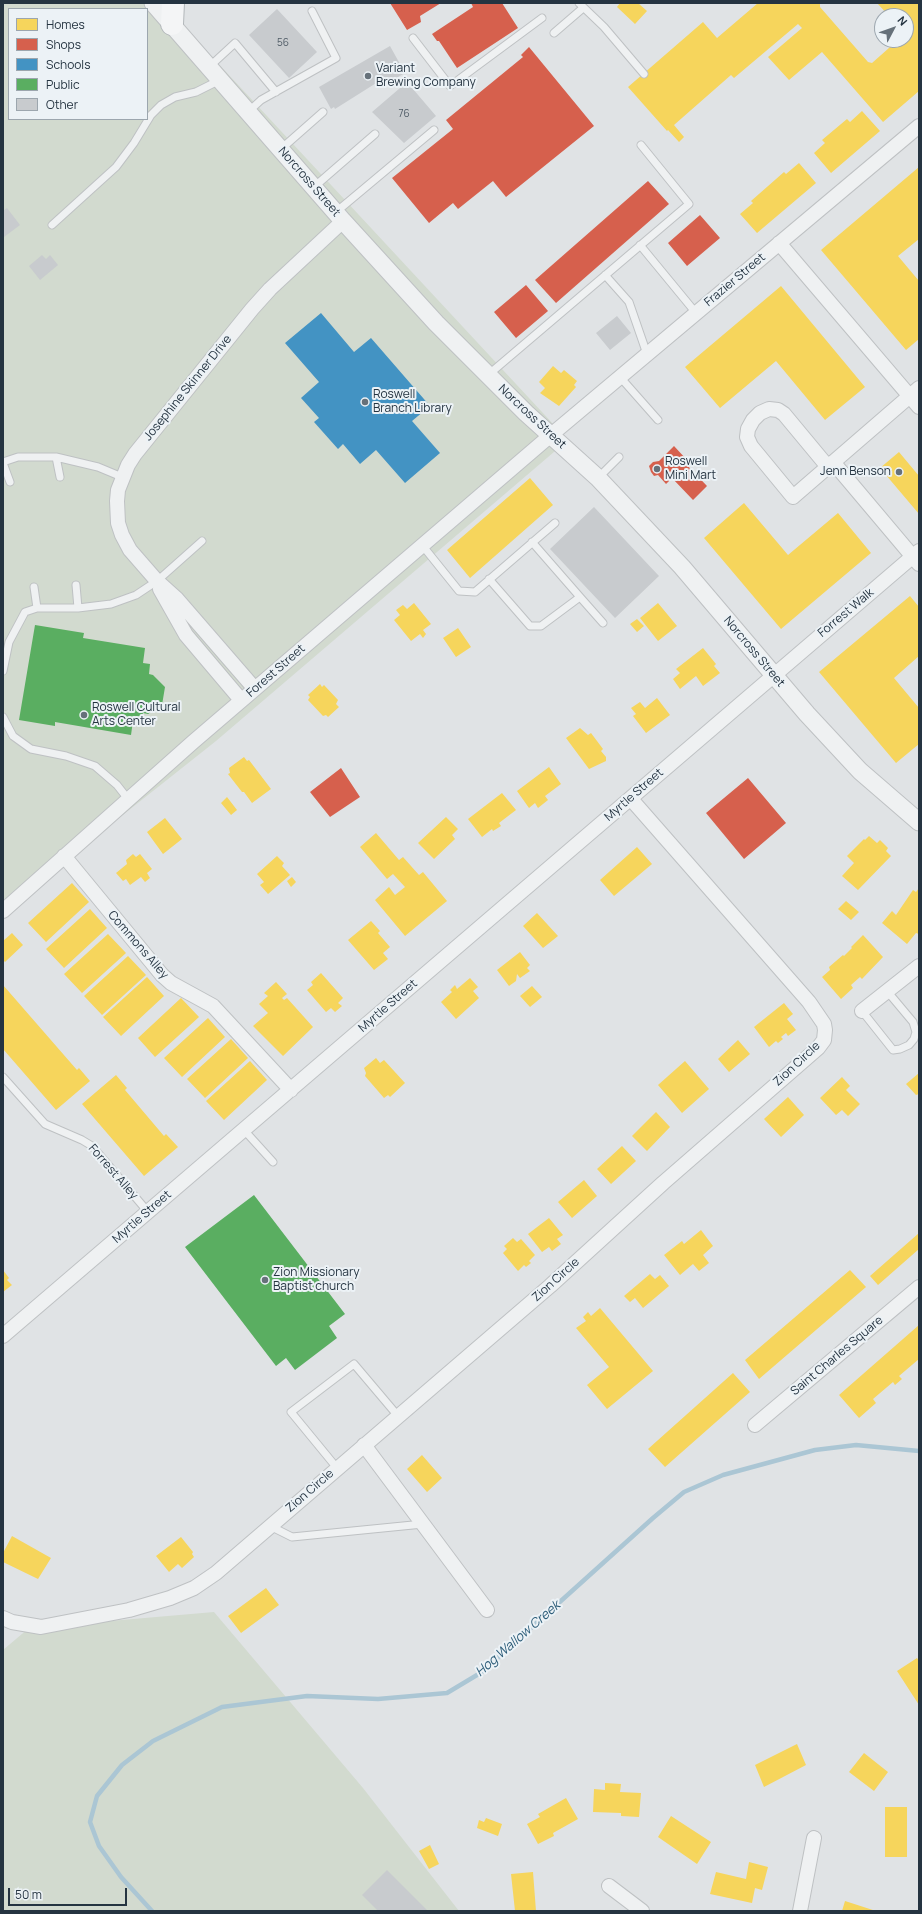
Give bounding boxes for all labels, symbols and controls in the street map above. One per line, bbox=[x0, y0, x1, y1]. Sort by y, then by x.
legend bbox=[8, 8, 148, 120]
north arrow bbox=[874, 8, 914, 48]
text: N bbox=[894, 13, 911, 28]
text: Homes bbox=[46, 16, 85, 33]
text: Shops bbox=[46, 36, 81, 53]
house number: 56 bbox=[277, 37, 289, 49]
text: Schools bbox=[46, 56, 90, 73]
place label: Variant Brewing Company bbox=[376, 62, 476, 90]
marker: Variant Brewing Company bbox=[363, 71, 373, 81]
text: Public bbox=[46, 76, 80, 93]
text: Other bbox=[46, 96, 78, 113]
house number: 76 bbox=[398, 108, 410, 120]
street label: Norcross Street bbox=[275, 144, 343, 220]
street label: Frazier Street bbox=[702, 250, 768, 310]
street label: Josephine Skinner Drive bbox=[141, 332, 235, 444]
street label: Norcross Street bbox=[495, 382, 569, 452]
place label: Roswell Branch Library bbox=[373, 388, 452, 416]
marker: Roswell Branch Library bbox=[360, 397, 370, 407]
place label: Roswell Mini Mart bbox=[665, 455, 716, 483]
marker: Roswell Mini Mart bbox=[652, 464, 662, 474]
place label: Jenn Benson bbox=[820, 465, 891, 479]
marker: Jenn Benson bbox=[894, 467, 904, 477]
street label: Forrest Walk bbox=[815, 586, 877, 640]
street label: Norcross Street bbox=[720, 614, 788, 690]
street label: Forest Street bbox=[244, 642, 308, 700]
place label: Roswell Cultural Arts Center bbox=[92, 701, 181, 729]
marker: Roswell Cultural Arts Center bbox=[79, 710, 89, 720]
street label: Myrtle Street bbox=[602, 766, 666, 824]
street label: Commons Alley bbox=[105, 908, 171, 982]
street label: Myrtle Street bbox=[356, 977, 420, 1035]
street label: Zion Circle bbox=[771, 1039, 823, 1089]
street label: Forrest Alley bbox=[85, 1141, 141, 1203]
street label: Myrtle Street bbox=[110, 1188, 174, 1246]
street label: Zion Circle bbox=[529, 1255, 583, 1305]
place label: Zion Missionary Baptist church bbox=[273, 1266, 360, 1294]
marker: Zion Missionary Baptist church bbox=[260, 1275, 270, 1285]
street label: Saint Charles Square bbox=[788, 1313, 886, 1399]
street label: Zion Circle bbox=[283, 1466, 337, 1516]
water label: Hog Wallow Creek bbox=[472, 1598, 564, 1680]
scale bar bbox=[10, 1880, 129, 1906]
text: 50 m bbox=[15, 1886, 42, 1903]

